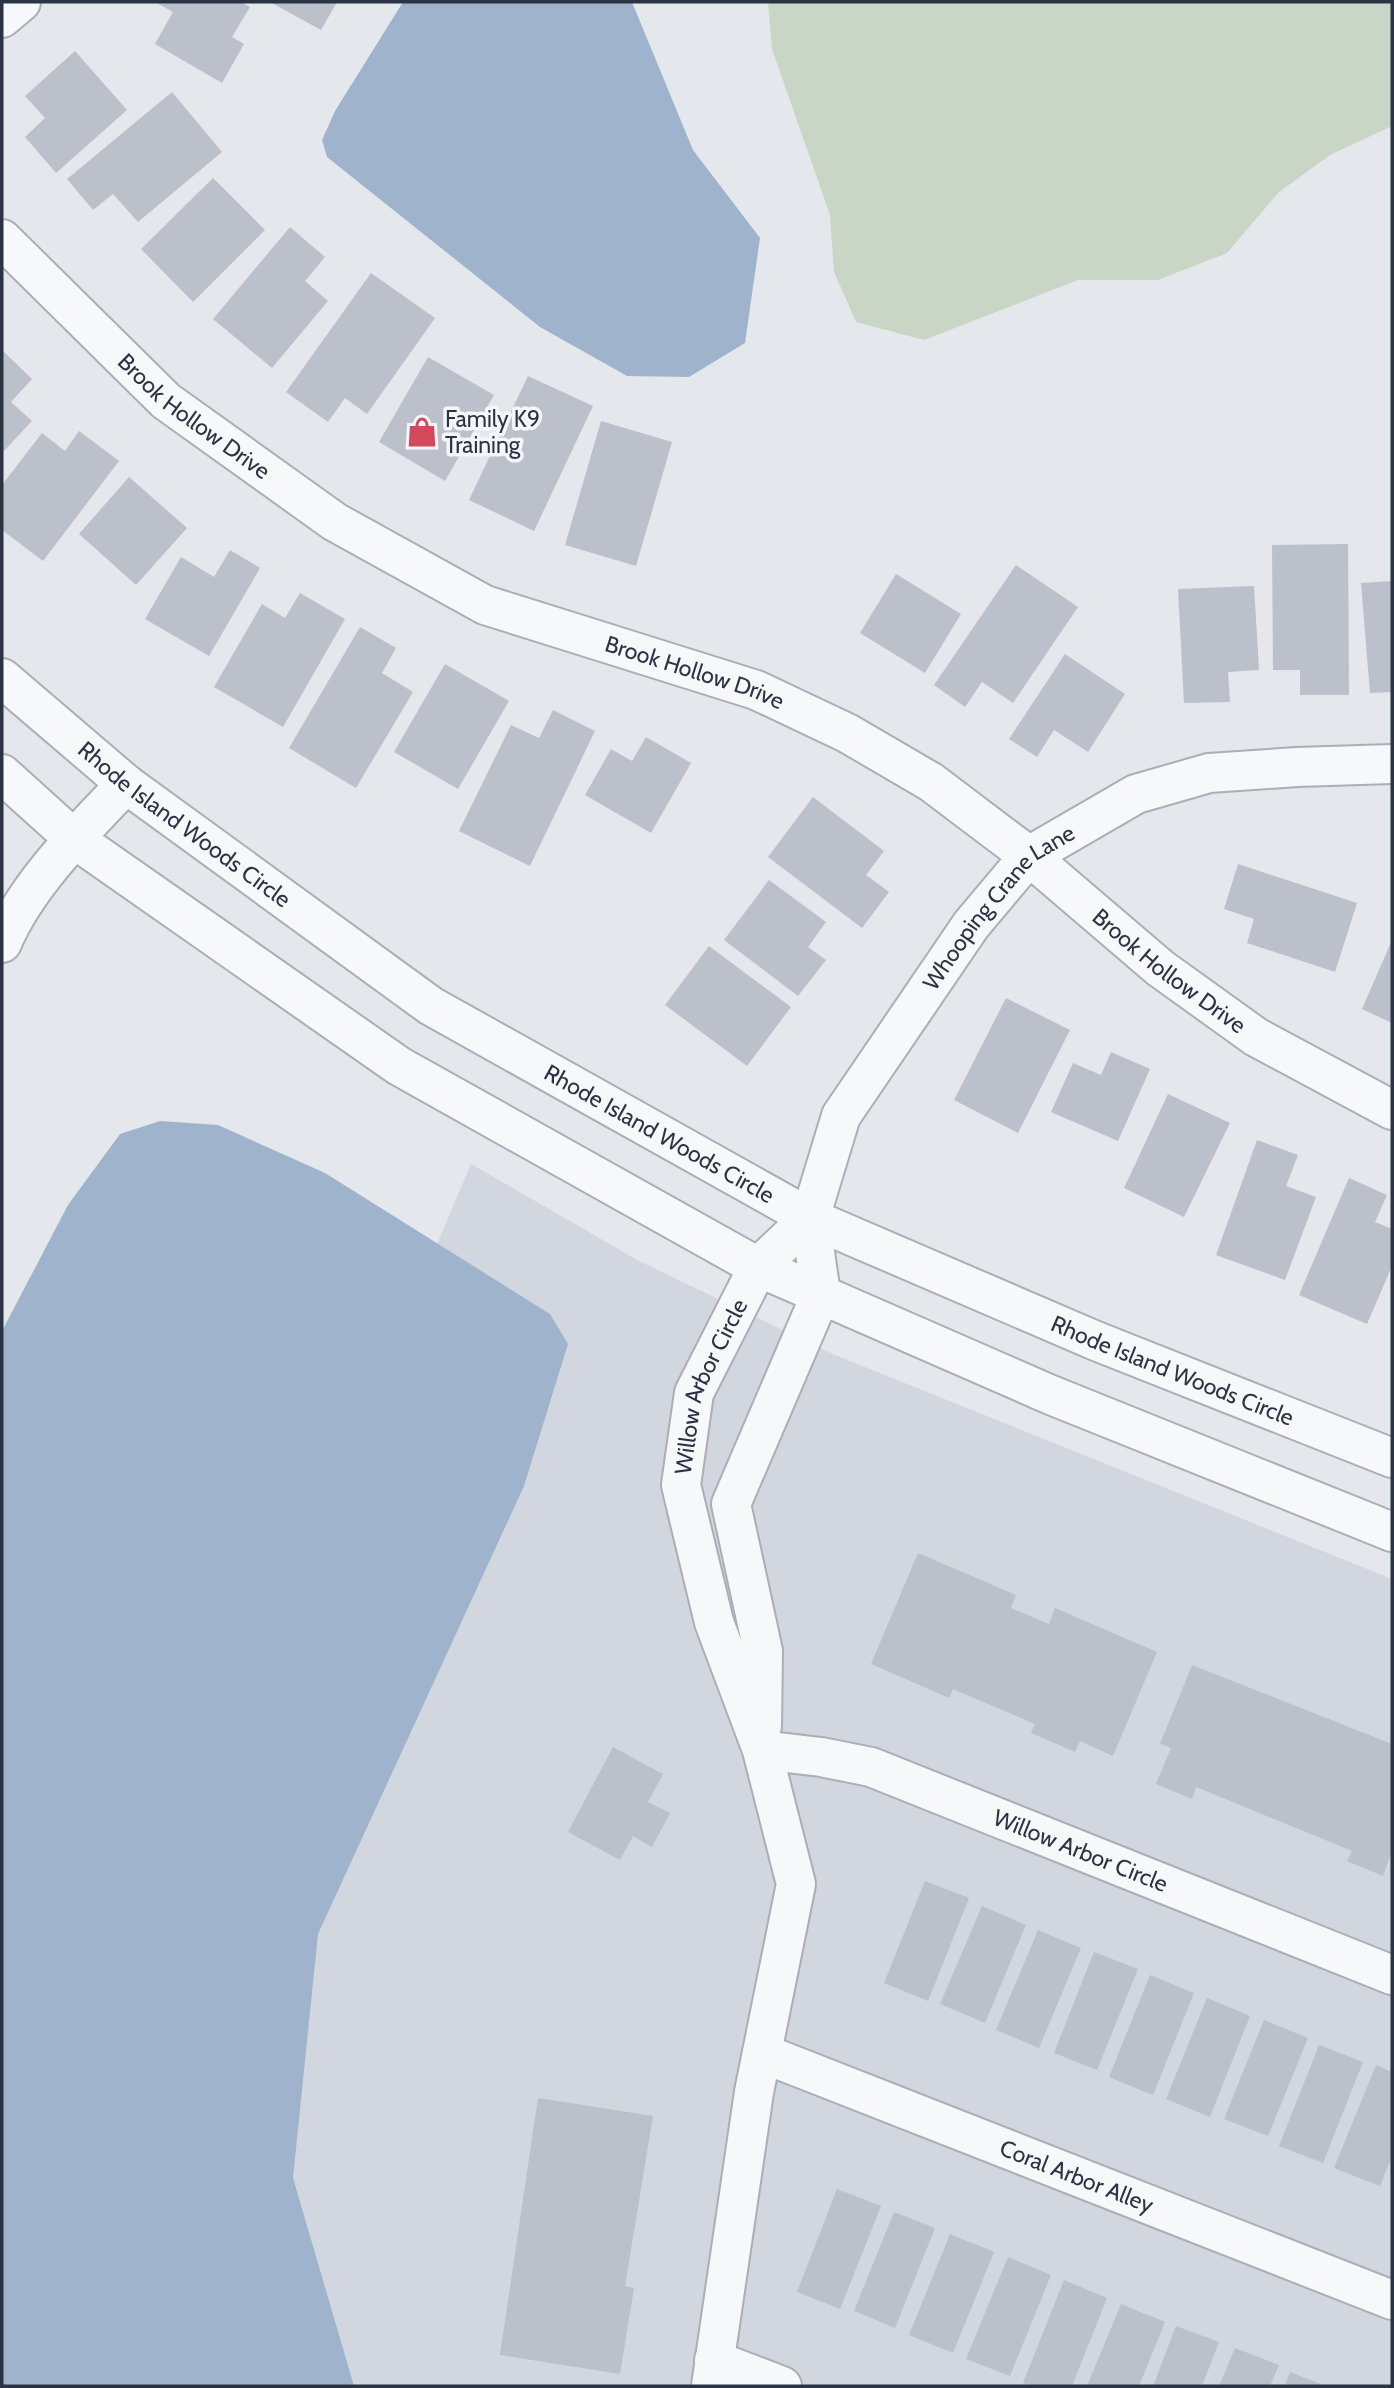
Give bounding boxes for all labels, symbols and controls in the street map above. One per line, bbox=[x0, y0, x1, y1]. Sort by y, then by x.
street label: Brook Hollow Drive bbox=[112, 348, 276, 485]
place label: Family K9 Training bbox=[445, 405, 540, 459]
shop icon: Family K9 Training bbox=[405, 415, 439, 449]
street label: Brook Hollow Drive bbox=[602, 630, 789, 715]
street label: Rhode Island Woods Circle bbox=[72, 735, 296, 913]
street label: Whooping Crane Lane bbox=[917, 819, 1080, 995]
street label: Brook Hollow Drive bbox=[1087, 903, 1252, 1039]
street label: Rhode Island Woods Circle bbox=[539, 1058, 779, 1209]
street label: Willow Arbor Circle bbox=[669, 1294, 753, 1476]
street label: Rhode Island Woods Circle bbox=[1047, 1309, 1298, 1432]
street label: Willow Arbor Circle bbox=[989, 1803, 1172, 1898]
street label: Coral Arbor Alley bbox=[996, 2134, 1158, 2219]

